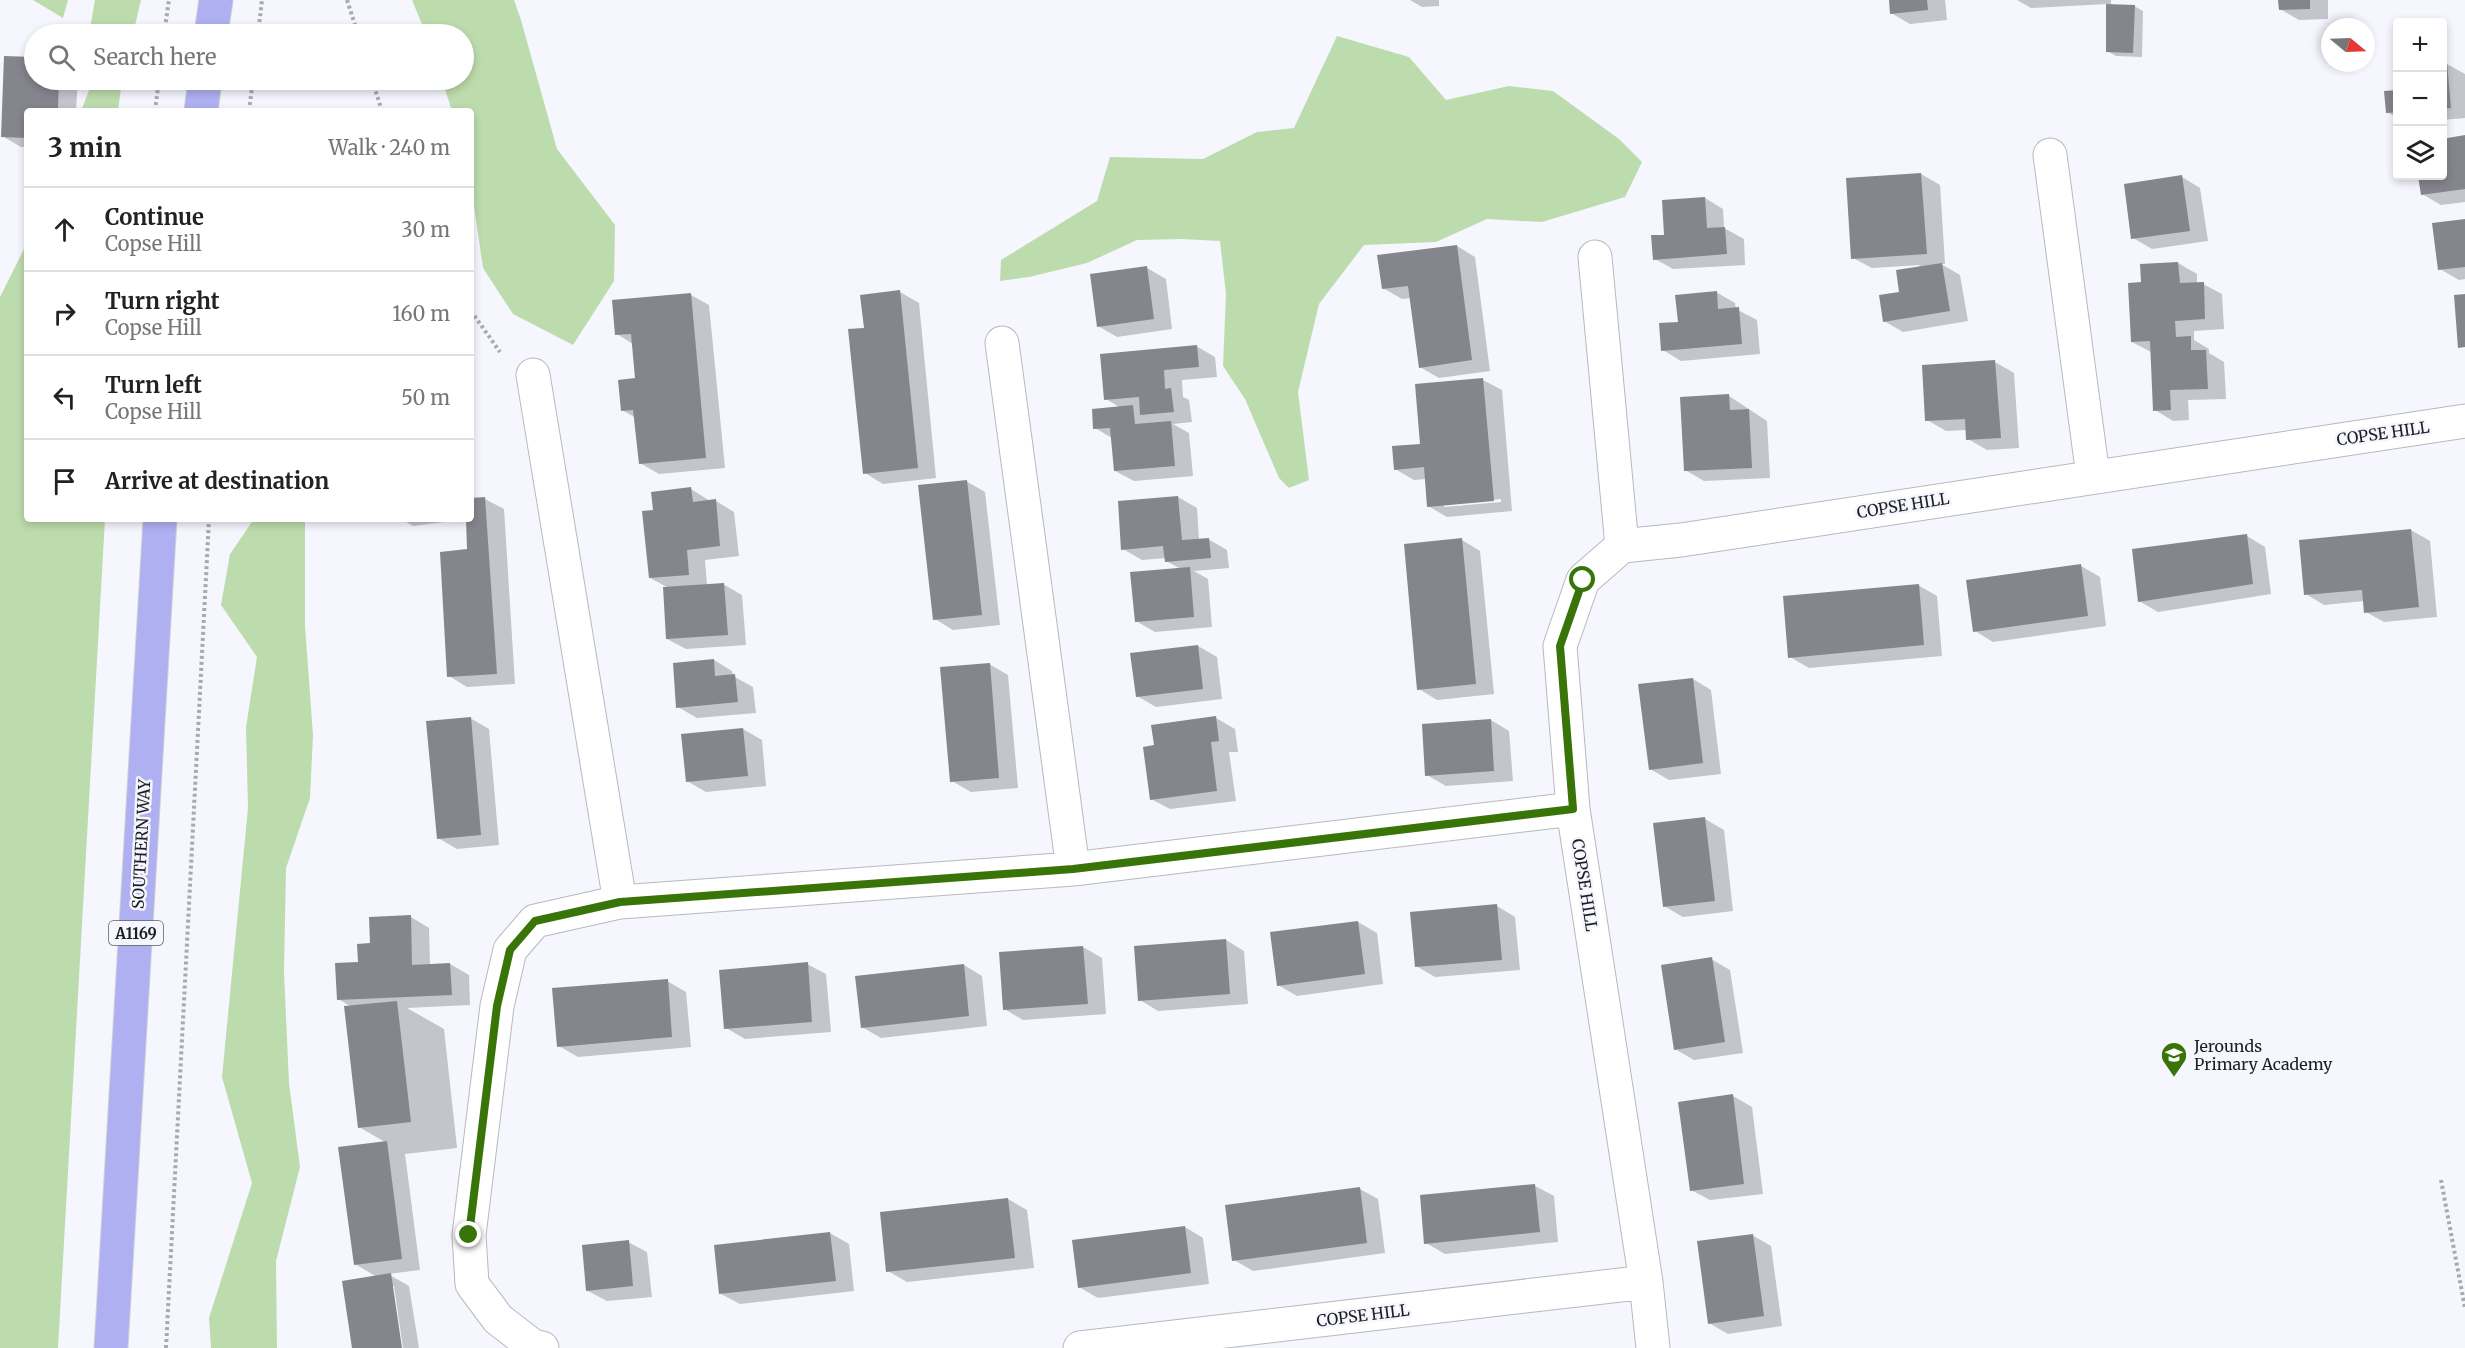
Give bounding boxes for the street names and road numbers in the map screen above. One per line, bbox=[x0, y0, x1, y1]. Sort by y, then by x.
street label: COPSE HILL bbox=[2335, 417, 2431, 449]
street label: COPSE HILL bbox=[1855, 488, 1951, 522]
street label: SOUTHERN WAY bbox=[128, 778, 154, 909]
street label: COPSE HILL bbox=[1568, 837, 1602, 933]
road number: A1169 bbox=[109, 921, 163, 945]
street label: COPSE HILL bbox=[1315, 1299, 1411, 1331]

